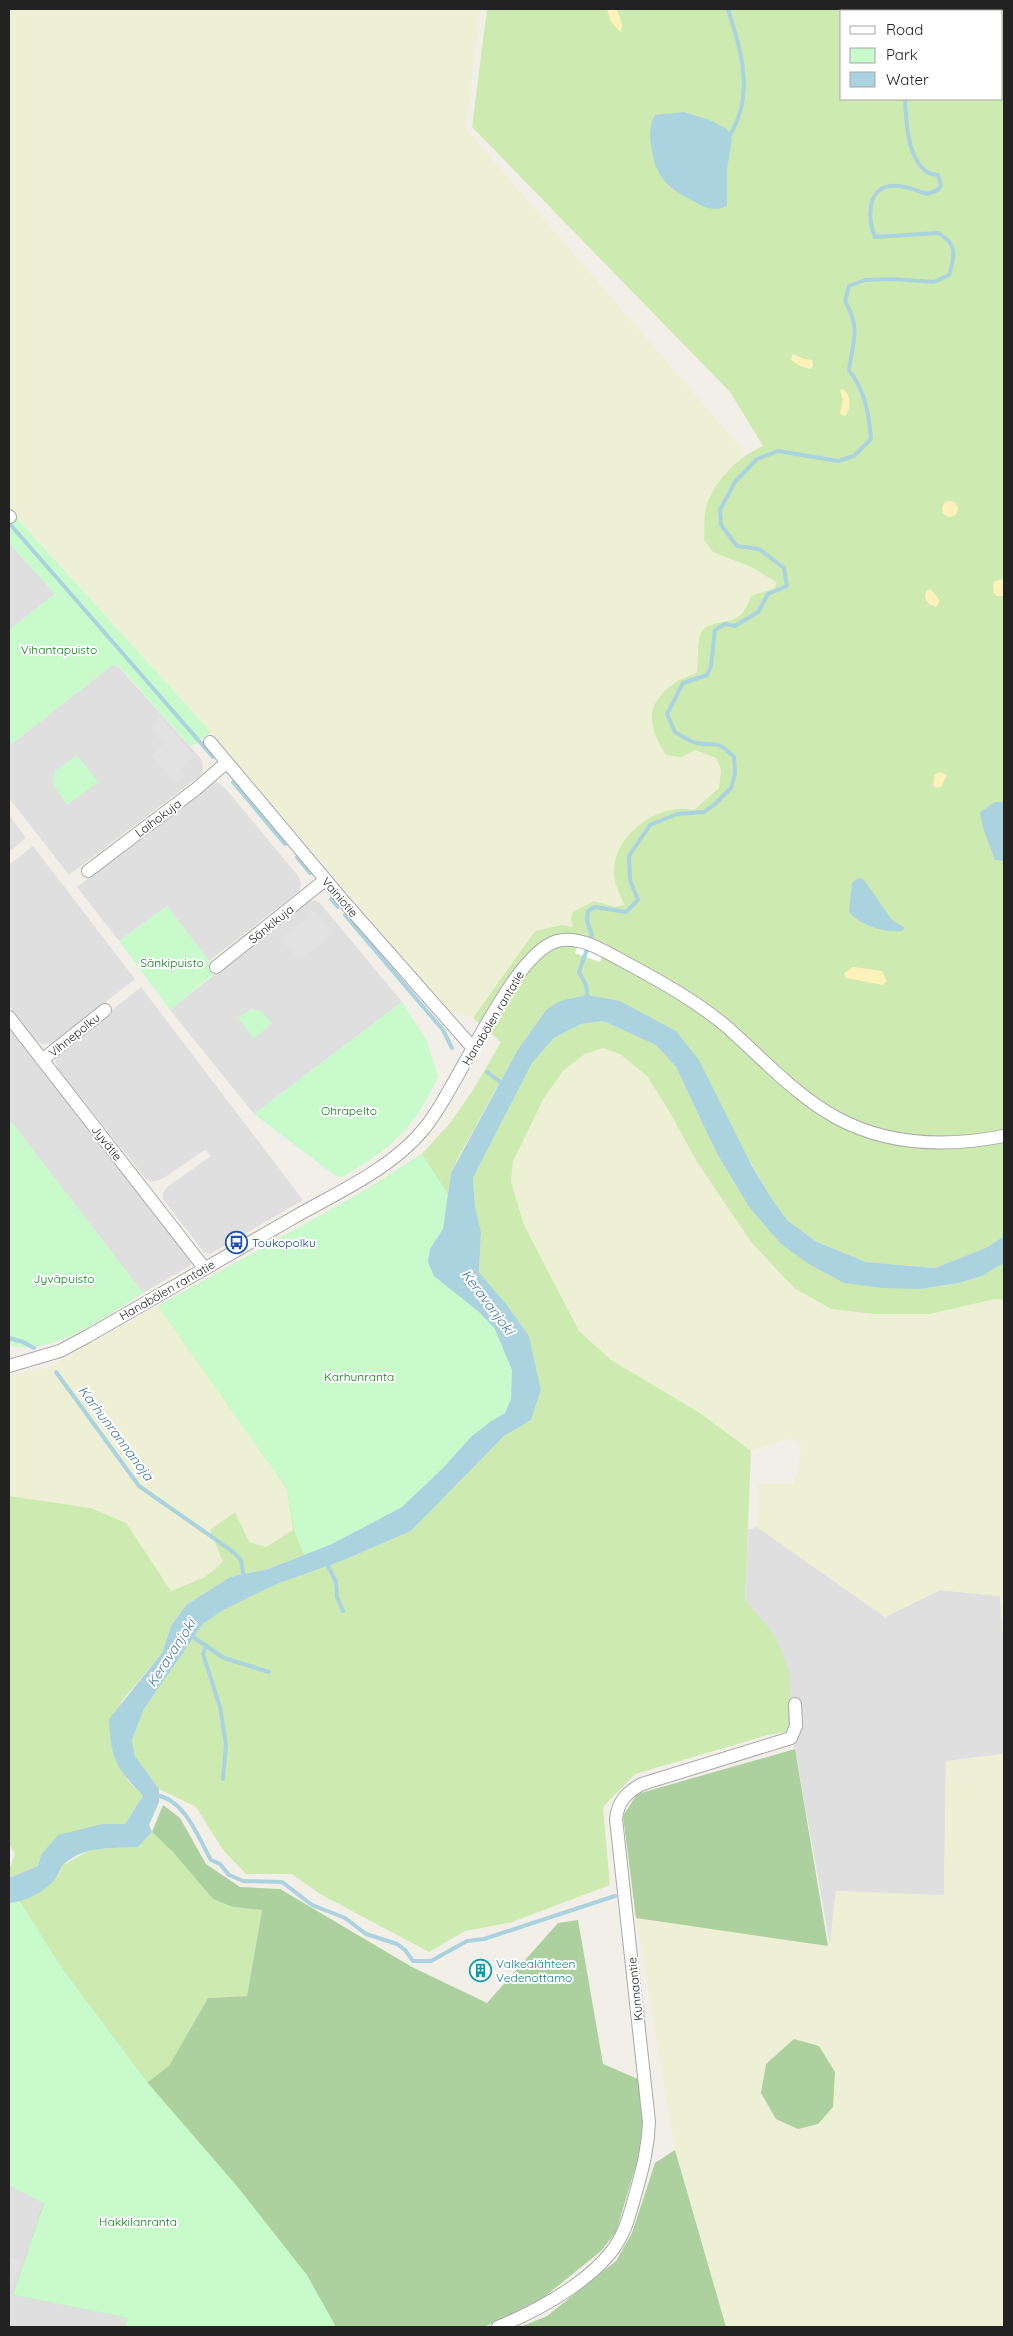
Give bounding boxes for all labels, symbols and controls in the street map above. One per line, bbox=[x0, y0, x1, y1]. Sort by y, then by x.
legend bbox=[840, 10, 1003, 100]
text: Road bbox=[886, 20, 923, 39]
text: Park bbox=[886, 45, 918, 64]
text: Water bbox=[886, 70, 929, 89]
park label: Vihantapuisto bbox=[21, 642, 97, 657]
street label: Laihokuja bbox=[132, 796, 184, 840]
street label: Vainiotie bbox=[319, 874, 361, 920]
street label: Sänkikuja bbox=[245, 901, 297, 947]
park label: Sänkipuisto bbox=[140, 955, 204, 970]
street label: Hanabölen rantatie bbox=[459, 968, 527, 1068]
street label: Vihnepolku bbox=[45, 1010, 103, 1060]
park label: Ohrapelto bbox=[321, 1103, 377, 1118]
street label: Jyvätie bbox=[89, 1122, 126, 1164]
bus stop icon: Toukopolku bbox=[224, 1230, 248, 1254]
place label: Toukopolku bbox=[252, 1235, 316, 1250]
street label: Hanabölen rantatie bbox=[117, 1256, 218, 1323]
water label: Keravanjoki bbox=[458, 1266, 520, 1340]
park label: Jyväpuisto bbox=[34, 1271, 94, 1286]
park label: Karhunranta bbox=[324, 1369, 394, 1384]
water label: Karhunrannanoja bbox=[74, 1382, 159, 1485]
water label: Keravanjoki bbox=[142, 1614, 201, 1690]
place label: Valkealähteen Vedenottamo bbox=[496, 1956, 575, 1985]
street label: Kunnaantie bbox=[624, 1956, 646, 2021]
building icon: Valkealähteen Vedenottamo bbox=[468, 1958, 492, 1982]
park label: Hakkilanranta bbox=[99, 2214, 177, 2229]

